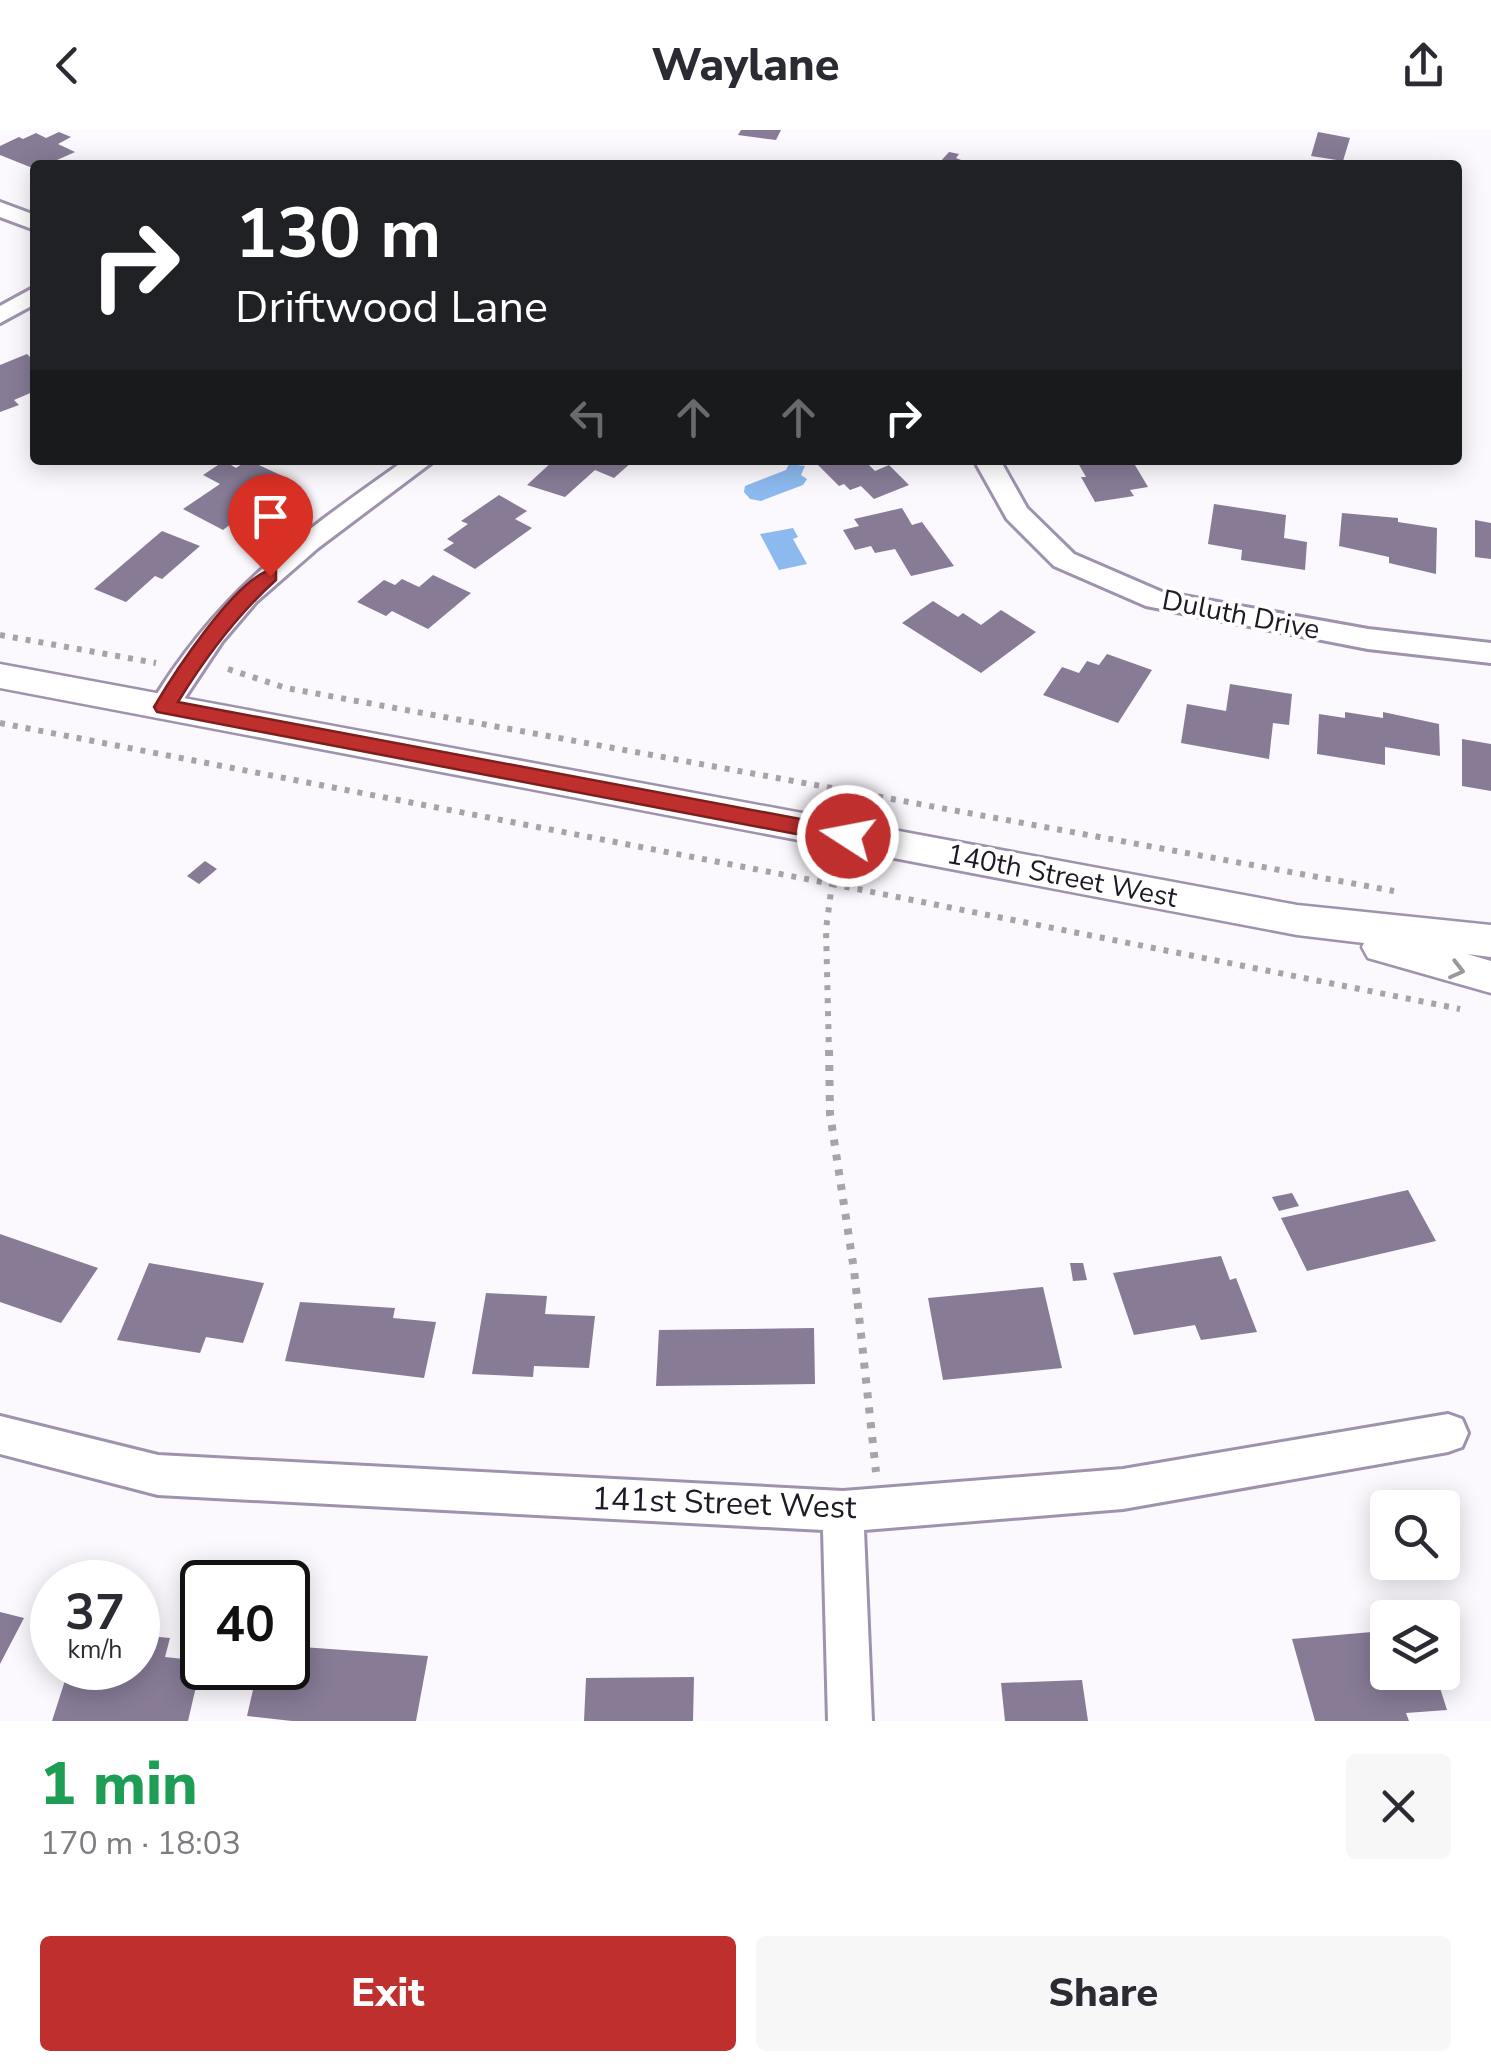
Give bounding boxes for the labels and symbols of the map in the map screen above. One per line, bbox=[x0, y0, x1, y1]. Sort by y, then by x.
pin bbox=[228, 474, 313, 577]
street label: Duluth Drive bbox=[1159, 581, 1323, 649]
position arrow bbox=[796, 784, 900, 888]
street label: 140th Street West bbox=[943, 835, 1181, 917]
one-way arrow bbox=[1448, 958, 1465, 979]
street label: 141st Street West bbox=[591, 1477, 858, 1529]
speed limit sign: 40 bbox=[180, 1560, 310, 1690]

